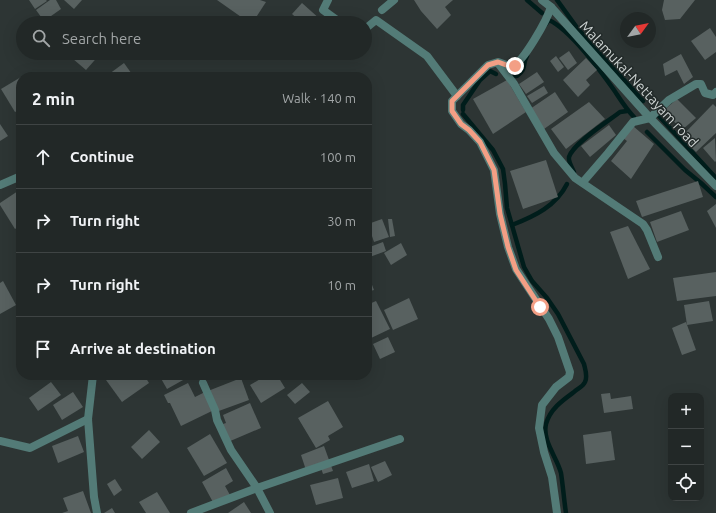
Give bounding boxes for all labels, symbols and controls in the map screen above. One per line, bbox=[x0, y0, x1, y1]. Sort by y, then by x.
north arrow bbox=[620, 12, 656, 48]
search box bbox=[16, 16, 372, 60]
street label: Malamukal-Nettayam road bbox=[576, 18, 702, 150]
icon: search bbox=[30, 27, 52, 49]
text: Search here bbox=[62, 30, 141, 47]
route end bbox=[506, 57, 524, 75]
text: 2 min bbox=[32, 89, 75, 108]
text: Walk · 140 m bbox=[282, 91, 356, 105]
icon: ahead bbox=[32, 146, 54, 168]
text: Continue bbox=[70, 148, 134, 165]
text: 100 m bbox=[320, 150, 356, 164]
icon: right bbox=[32, 210, 54, 232]
text: Turn right bbox=[70, 212, 140, 229]
text: 30 m bbox=[327, 214, 356, 228]
icon: right bbox=[32, 274, 54, 296]
text: Turn right bbox=[70, 276, 140, 293]
text: 10 m bbox=[327, 278, 356, 292]
route start bbox=[531, 298, 549, 316]
icon: arrive bbox=[32, 338, 54, 360]
text: Arrive at destination bbox=[70, 340, 216, 357]
map controls bbox=[668, 393, 704, 501]
button: + bbox=[668, 393, 704, 429]
button: − bbox=[668, 429, 704, 465]
button: locate bbox=[668, 465, 704, 501]

